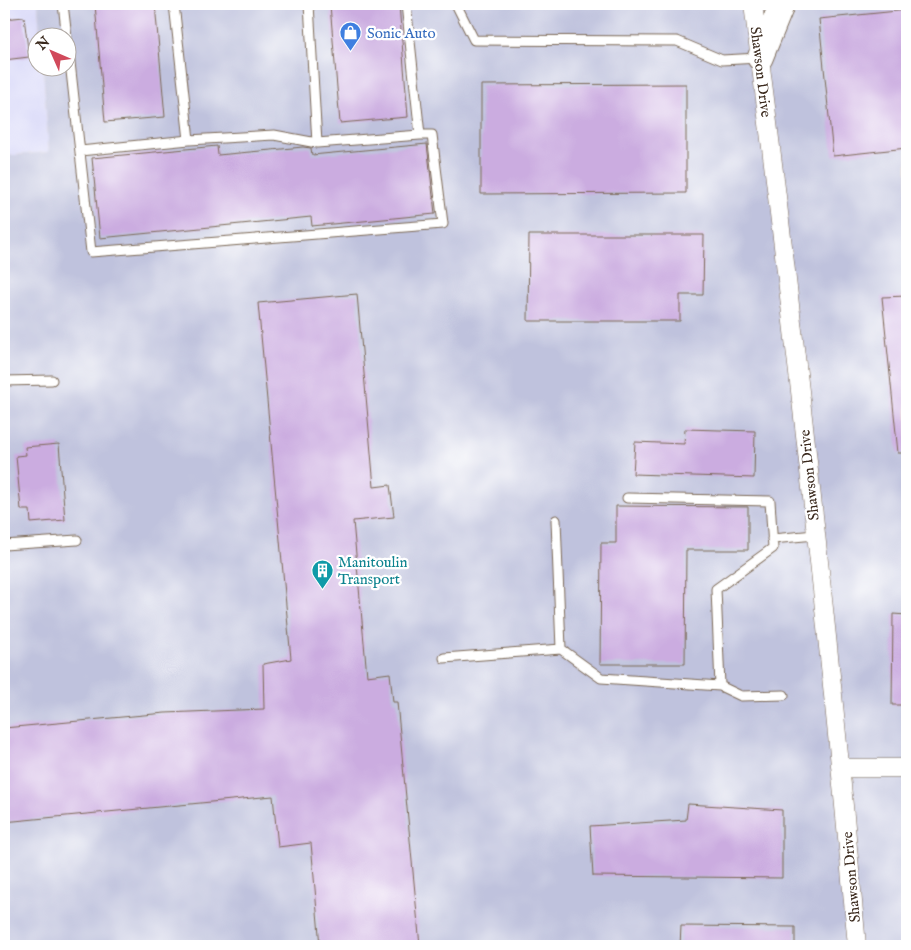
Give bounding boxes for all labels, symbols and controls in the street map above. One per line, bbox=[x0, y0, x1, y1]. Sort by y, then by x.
shop icon: Sonic Auto bbox=[339, 21, 363, 52]
place label: Sonic Auto bbox=[367, 24, 436, 43]
street label: Shawson Drive bbox=[746, 26, 776, 119]
north arrow bbox=[28, 28, 78, 78]
text: N bbox=[32, 33, 54, 55]
street label: Shawson Drive bbox=[795, 428, 824, 521]
place label: Manitoulin Transport bbox=[338, 553, 408, 589]
building icon: Manitoulin Transport bbox=[310, 559, 334, 590]
street label: Shawson Drive bbox=[838, 831, 865, 923]

